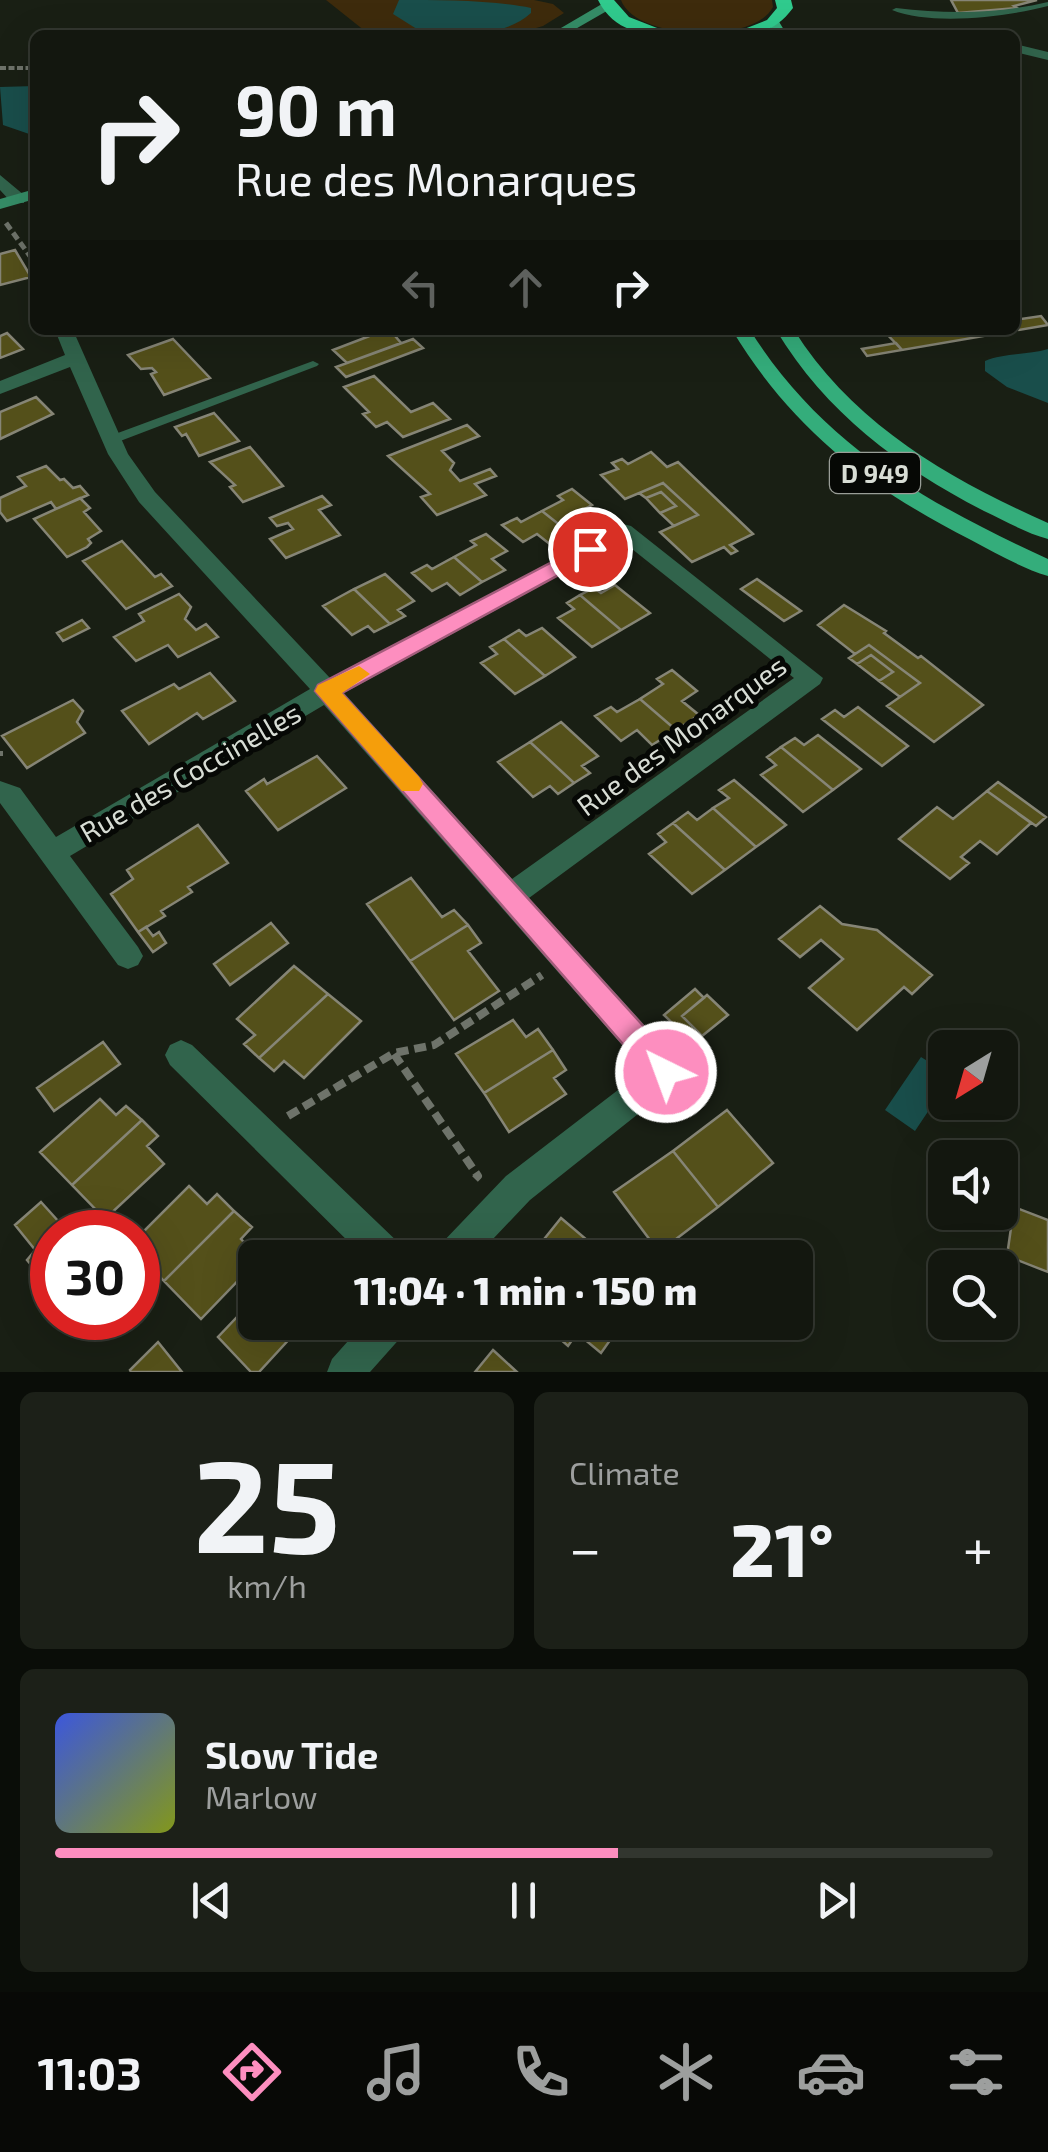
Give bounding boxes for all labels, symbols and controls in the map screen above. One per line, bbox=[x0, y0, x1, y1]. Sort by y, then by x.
text: 90 m bbox=[235, 66, 397, 150]
icon: right bbox=[70, 70, 200, 200]
text: Rue des Monarques bbox=[235, 151, 637, 205]
icon: left bbox=[393, 260, 448, 315]
icon: ahead bbox=[498, 260, 553, 315]
icon: right bbox=[603, 260, 658, 315]
road number: D 949 bbox=[830, 453, 920, 493]
pin bbox=[548, 507, 633, 592]
icon: arrive bbox=[563, 522, 618, 577]
street label: Rue des Monarques bbox=[570, 648, 792, 822]
street label: Rue des Coccinelles bbox=[74, 695, 306, 849]
position arrow bbox=[614, 1020, 718, 1124]
north arrow bbox=[928, 1030, 1018, 1120]
map controls bbox=[928, 1030, 1018, 1340]
button: sound bbox=[928, 1140, 1018, 1230]
speed limit sign: 30 bbox=[30, 1210, 160, 1340]
button: search bbox=[928, 1250, 1018, 1340]
text: 11:04 · 1 min · 150 m bbox=[354, 1267, 697, 1313]
text: 25 bbox=[193, 1423, 341, 1579]
text: Climate bbox=[569, 1453, 680, 1491]
text: 21° bbox=[730, 1502, 834, 1592]
text: − bbox=[569, 1514, 601, 1580]
text: + bbox=[963, 1514, 993, 1580]
text: km/h bbox=[227, 1566, 307, 1604]
text: Slow Tide bbox=[205, 1731, 378, 1777]
text: Marlow bbox=[205, 1777, 317, 1815]
icon: previous bbox=[184, 1873, 239, 1928]
icon: pause bbox=[496, 1873, 551, 1928]
icon: next bbox=[809, 1873, 864, 1928]
icon: directions bbox=[217, 2037, 287, 2107]
icon: music bbox=[361, 2037, 431, 2107]
icon: phone bbox=[506, 2037, 576, 2107]
icon: climate bbox=[651, 2037, 721, 2107]
icon: car bbox=[796, 2037, 866, 2107]
icon: filters bbox=[941, 2037, 1011, 2107]
text: 11:03 bbox=[37, 2045, 142, 2099]

